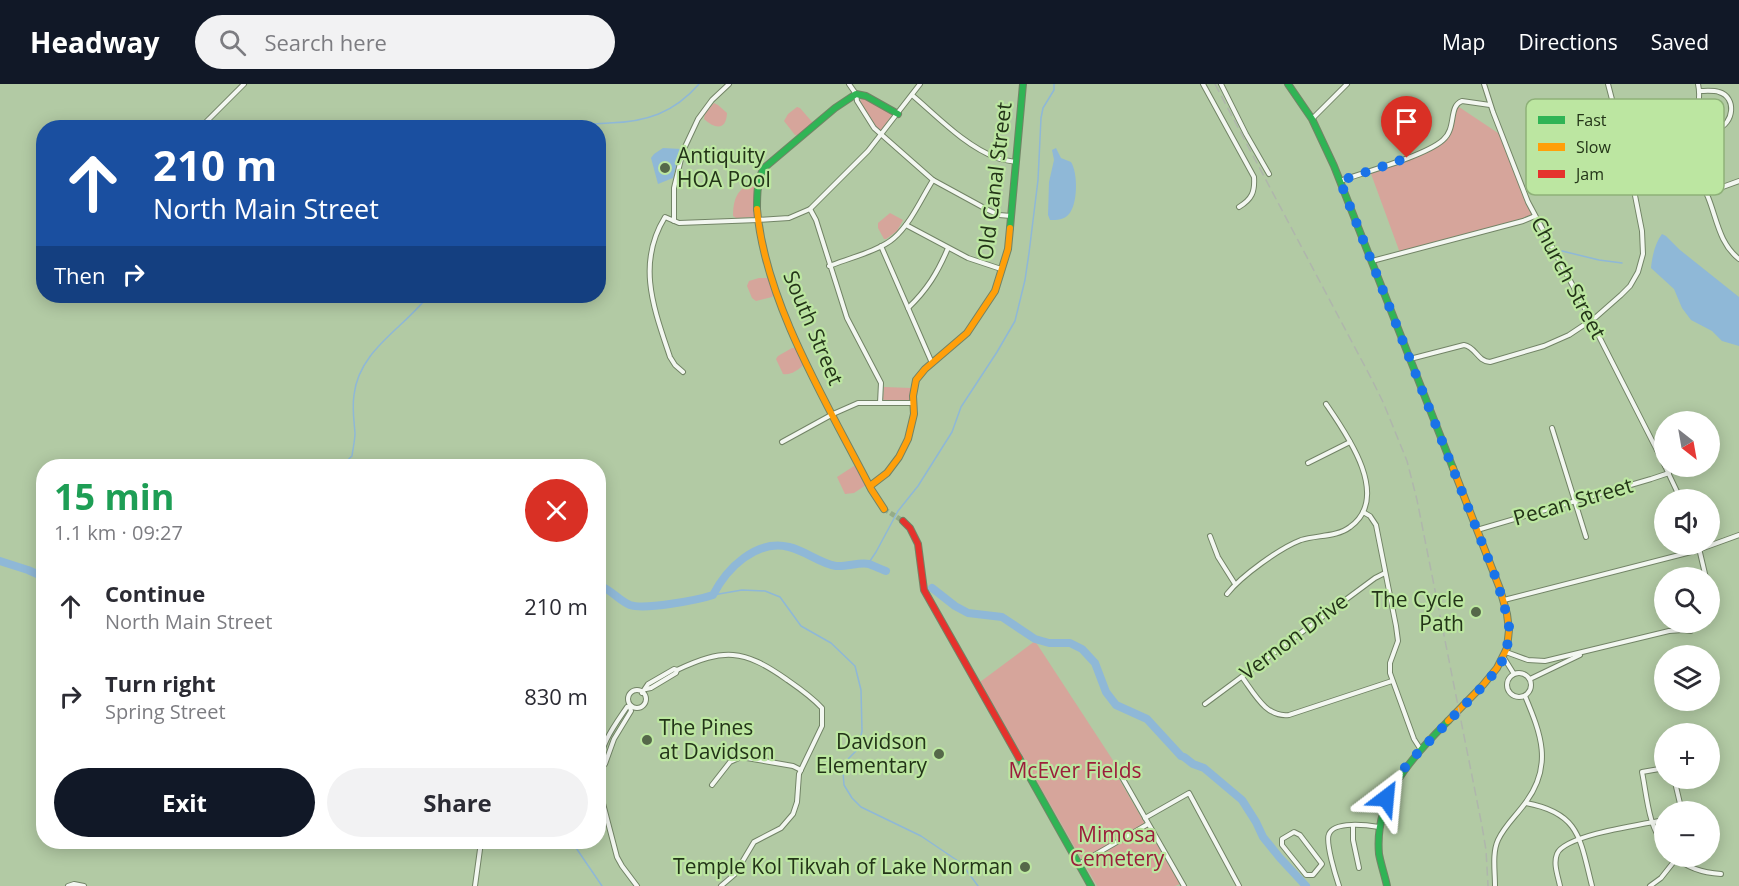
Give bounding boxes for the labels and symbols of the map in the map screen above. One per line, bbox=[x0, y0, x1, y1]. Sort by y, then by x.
pin bbox=[1381, 96, 1432, 158]
legend bbox=[1526, 99, 1724, 195]
street label: Old Canal Street bbox=[970, 100, 1018, 261]
text: Fast bbox=[1576, 109, 1607, 131]
text: Slow bbox=[1576, 136, 1611, 158]
place label: Antiquity HOA Pool bbox=[677, 141, 771, 193]
marker: Antiquity HOA Pool bbox=[658, 161, 672, 175]
text: Jam bbox=[1574, 163, 1604, 185]
street label: Church Street bbox=[1525, 212, 1613, 344]
street label: South Street bbox=[777, 266, 851, 389]
north arrow bbox=[1654, 411, 1720, 477]
street label: Pecan Street bbox=[1510, 471, 1636, 531]
place label: The Cycle Path bbox=[1371, 585, 1464, 637]
street label: Vernon Drive bbox=[1234, 586, 1353, 686]
marker: The Cycle Path bbox=[1469, 605, 1483, 619]
place label: The Pines at Davidson bbox=[659, 713, 775, 765]
place label: Davidson Elementary bbox=[816, 727, 927, 779]
marker: The Pines at Davidson bbox=[640, 733, 654, 747]
marker: Davidson Elementary bbox=[932, 747, 946, 761]
park label: McEver Fields bbox=[1008, 756, 1142, 784]
position arrow bbox=[1354, 766, 1418, 830]
park label: Mimosa Cemetery bbox=[1070, 820, 1165, 872]
place label: Temple Kol Tikvah of Lake Norman bbox=[673, 852, 1013, 880]
marker: Temple Kol Tikvah of Lake Norman bbox=[1018, 860, 1032, 874]

